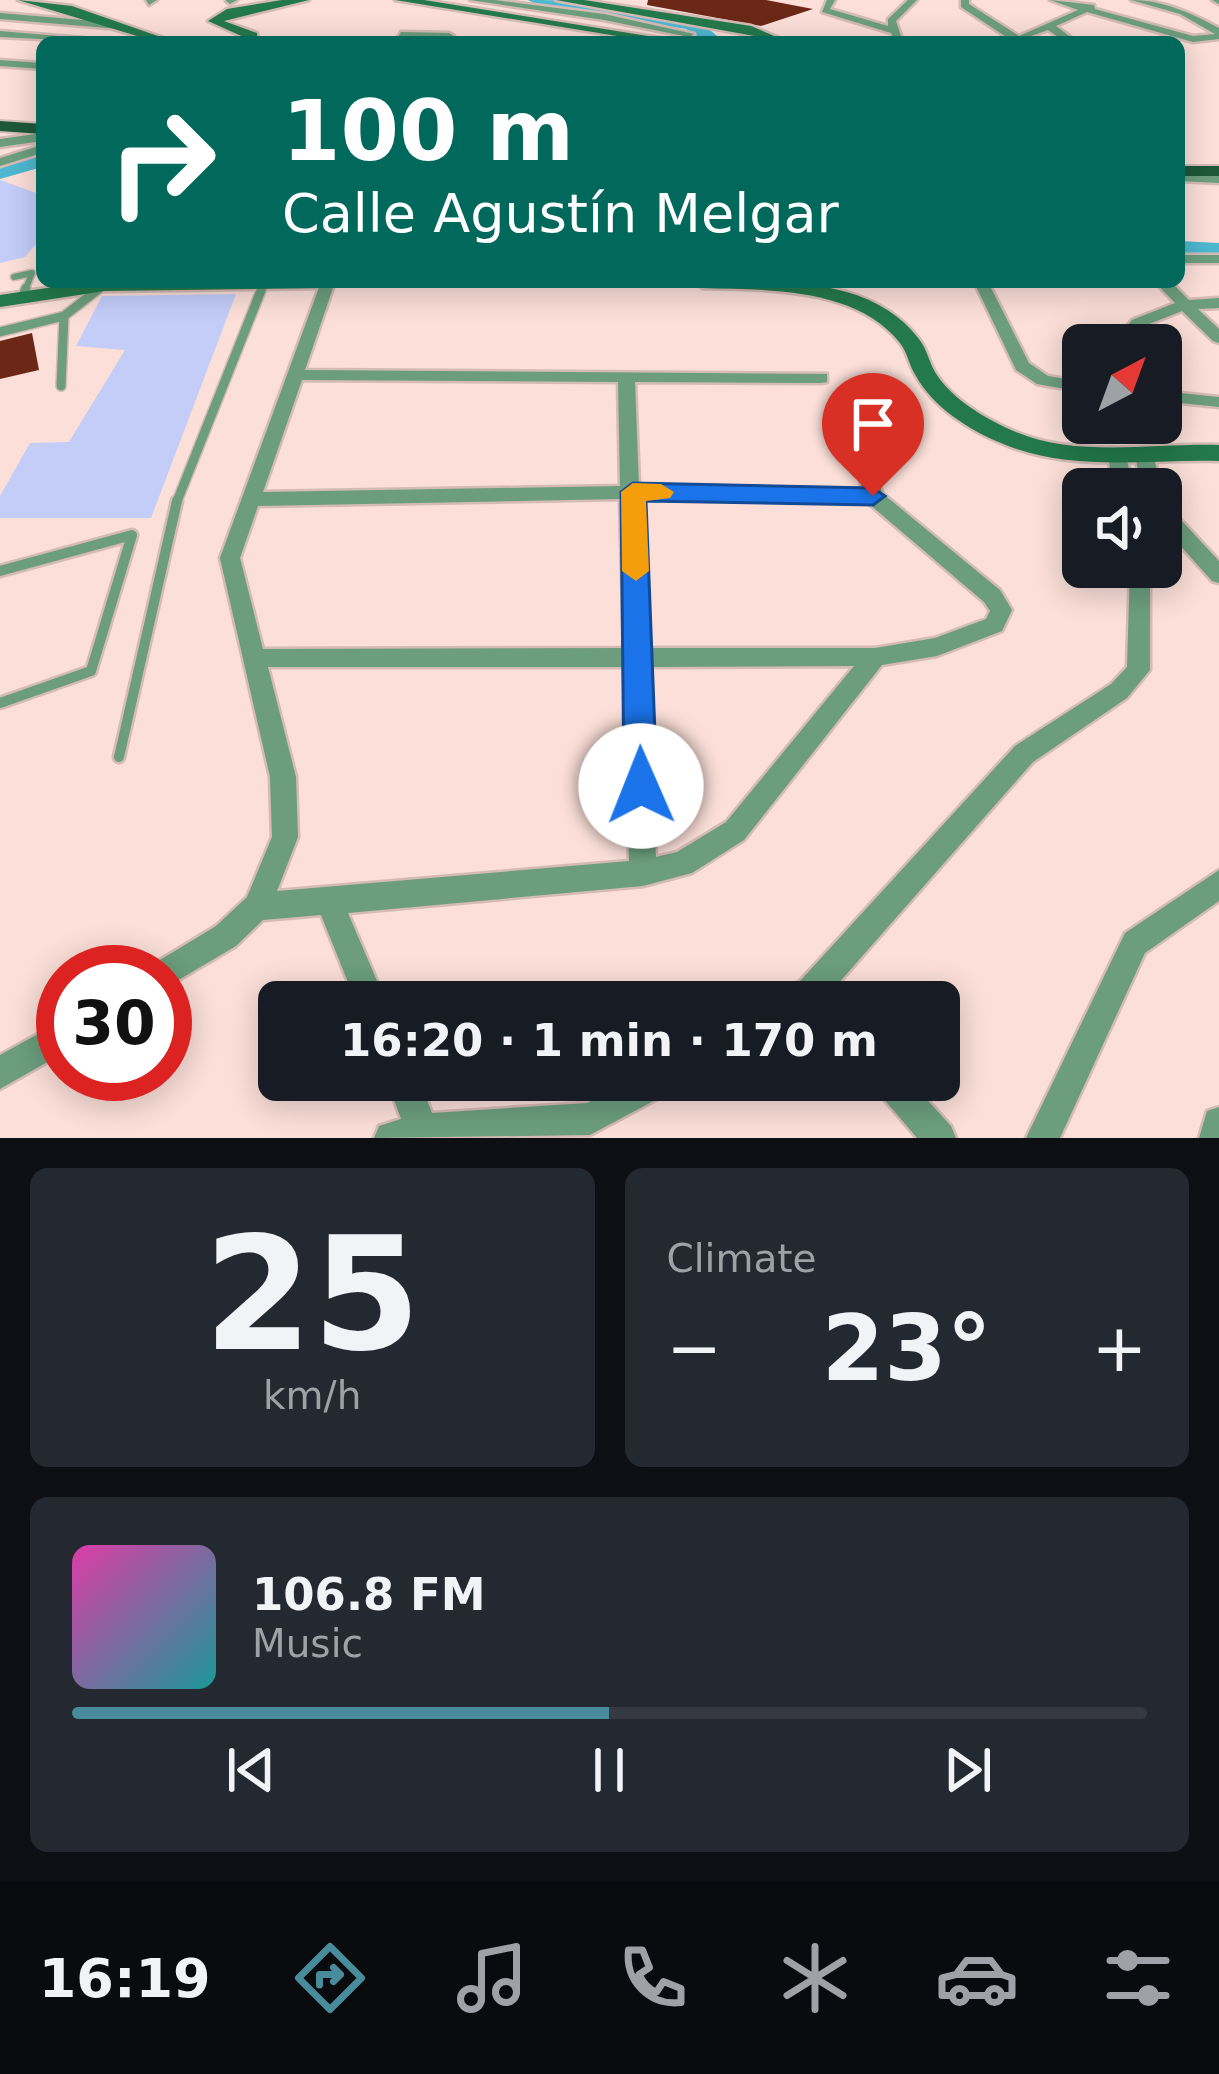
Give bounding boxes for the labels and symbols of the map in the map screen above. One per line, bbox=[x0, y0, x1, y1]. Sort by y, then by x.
north arrow bbox=[1062, 324, 1182, 444]
pin bbox=[822, 373, 924, 496]
position arrow bbox=[578, 723, 704, 849]
speed limit sign: 30 bbox=[36, 945, 192, 1101]

